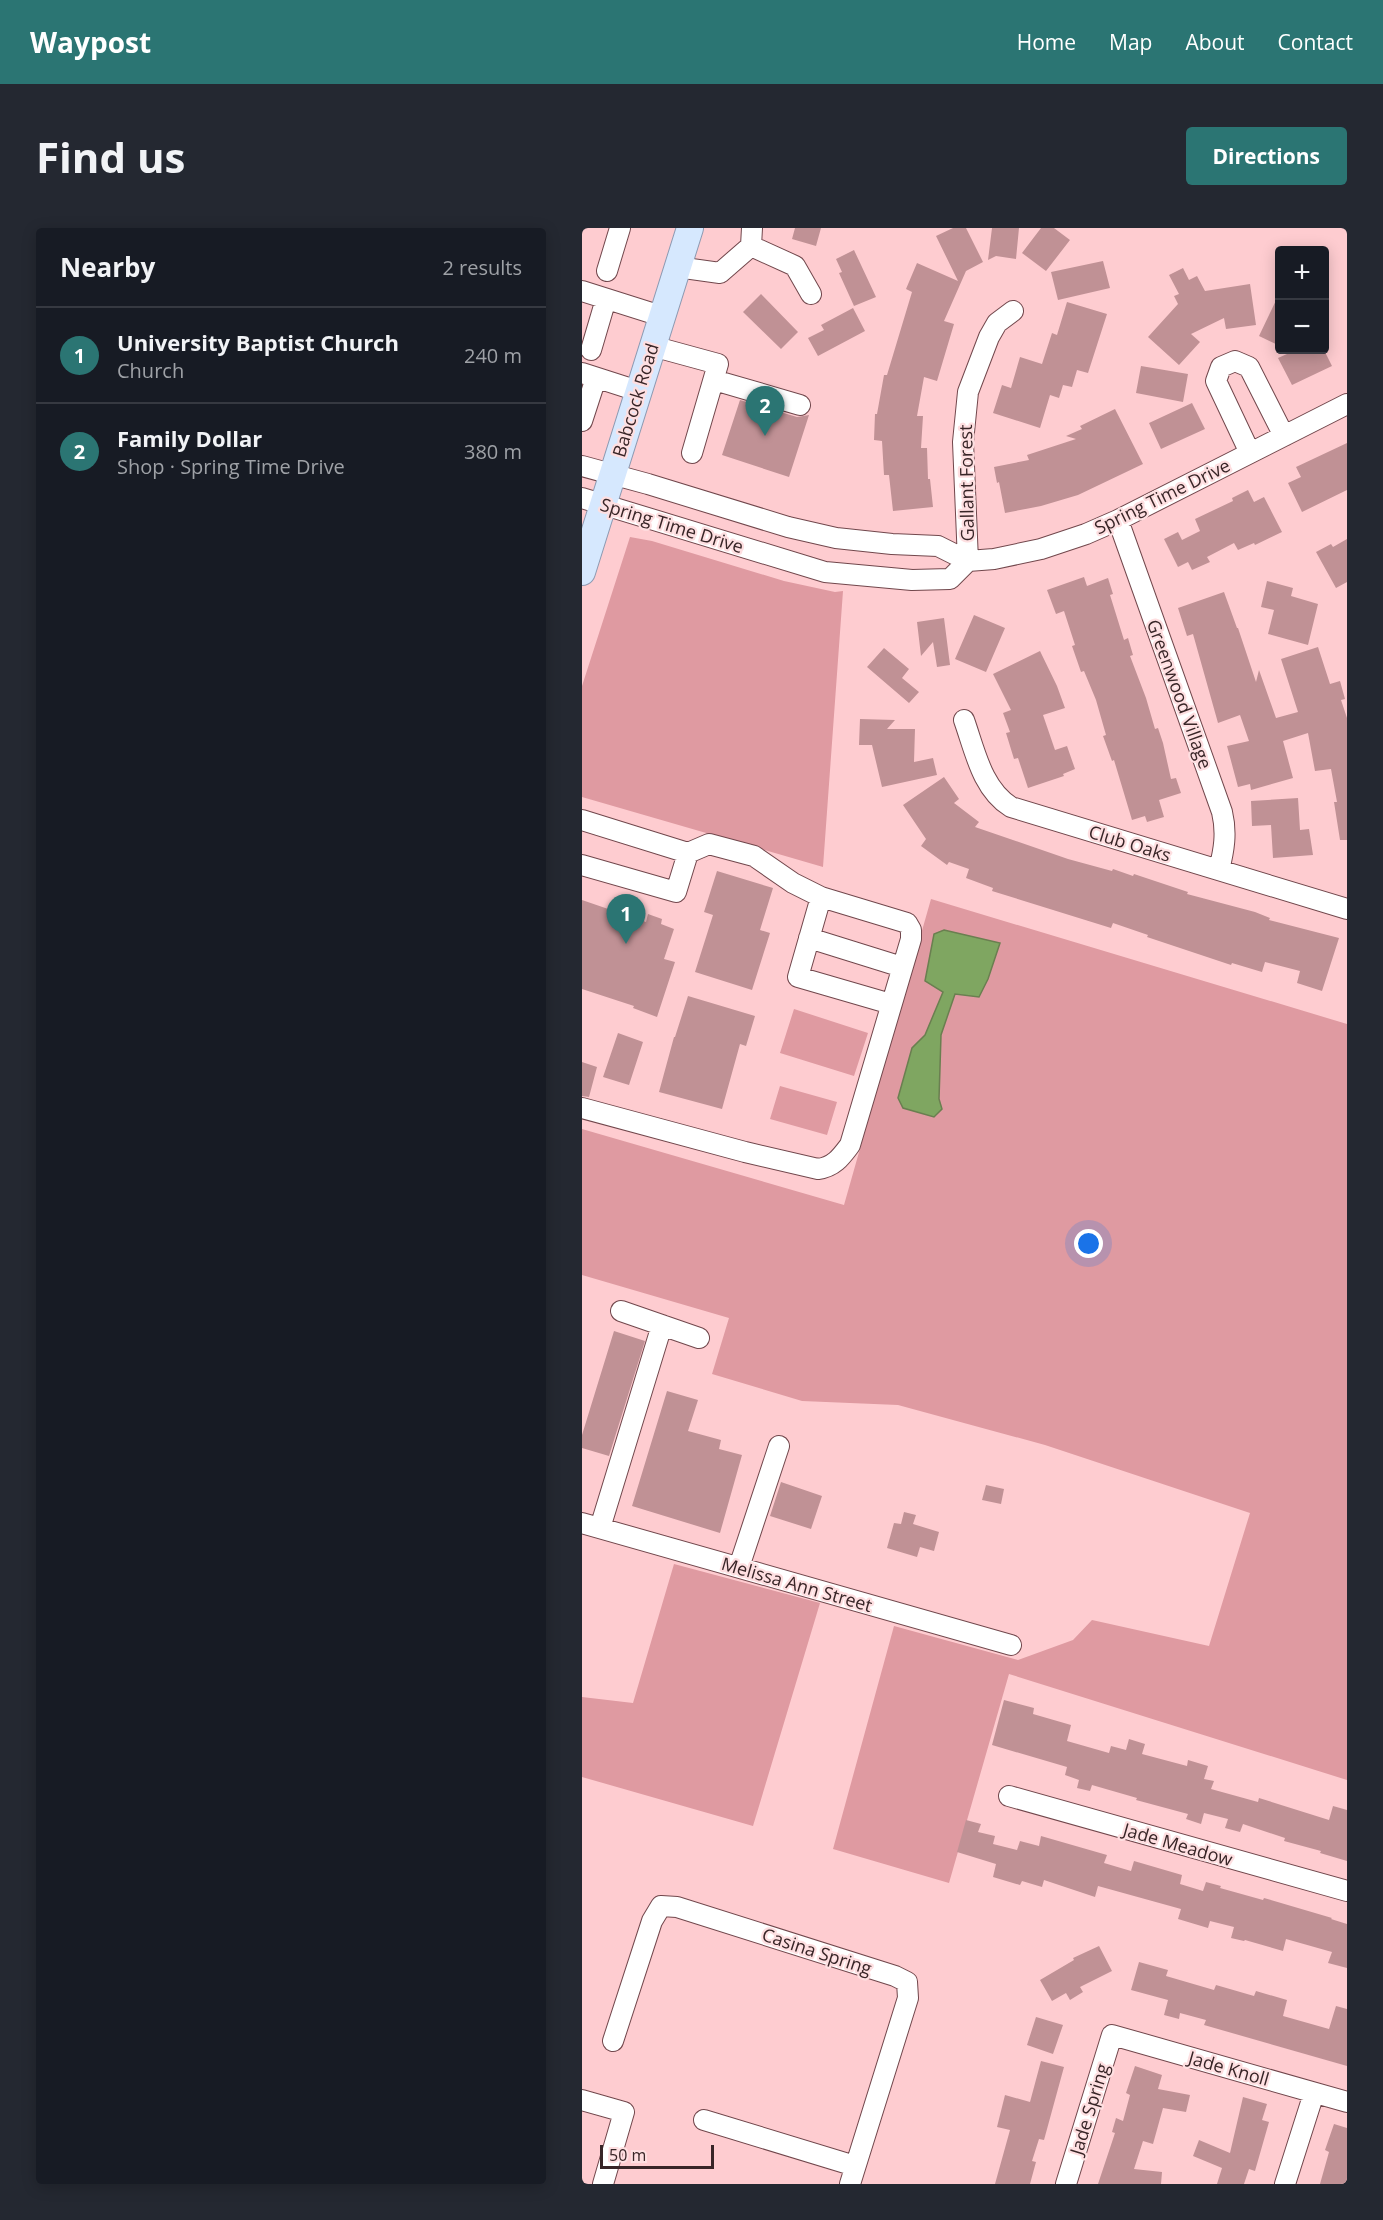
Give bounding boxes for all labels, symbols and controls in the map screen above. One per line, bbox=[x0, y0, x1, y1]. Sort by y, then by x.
text: Waypost bbox=[30, 23, 151, 61]
text: Home bbox=[1017, 28, 1076, 56]
text: Map bbox=[1109, 28, 1152, 56]
text: About bbox=[1185, 28, 1245, 56]
text: Contact bbox=[1278, 28, 1353, 56]
button: Directions bbox=[1186, 127, 1347, 185]
text: Find us bbox=[36, 128, 185, 185]
map controls bbox=[1275, 246, 1329, 354]
button: + bbox=[1275, 246, 1329, 300]
text: Nearby bbox=[60, 249, 155, 285]
text: 2 results bbox=[442, 254, 522, 281]
button: − bbox=[1275, 300, 1329, 354]
text: University Baptist Church bbox=[117, 327, 399, 357]
street label: Babcock Road bbox=[606, 340, 664, 460]
text: 1 bbox=[74, 342, 85, 369]
text: 240 m bbox=[464, 342, 522, 369]
text: Church bbox=[117, 357, 184, 384]
pin: 2 bbox=[746, 386, 784, 436]
text: Family Dollar bbox=[117, 423, 262, 453]
street label: Gallant Forest bbox=[953, 424, 979, 542]
text: 2 bbox=[74, 438, 85, 465]
text: 380 m bbox=[464, 438, 522, 465]
text: Shop · Spring Time Drive bbox=[117, 453, 345, 480]
street label: Spring Time Drive bbox=[1090, 453, 1234, 539]
street label: Spring Time Drive bbox=[598, 492, 746, 558]
street label: Greenwood Village bbox=[1142, 616, 1218, 772]
street label: Club Oaks bbox=[1086, 819, 1174, 867]
pin: 1 bbox=[606, 894, 645, 944]
your location bbox=[1074, 1229, 1103, 1258]
street label: Melissa Ann Street bbox=[719, 1551, 875, 1617]
street label: Jade Meadow bbox=[1119, 1816, 1236, 1871]
street label: Casina Spring bbox=[759, 1922, 875, 1980]
street label: Jade Knoll bbox=[1184, 2045, 1272, 2091]
street label: Jade Spring bbox=[1063, 2060, 1114, 2159]
scale bar bbox=[600, 2142, 714, 2170]
text: 50 m bbox=[609, 2144, 646, 2166]

